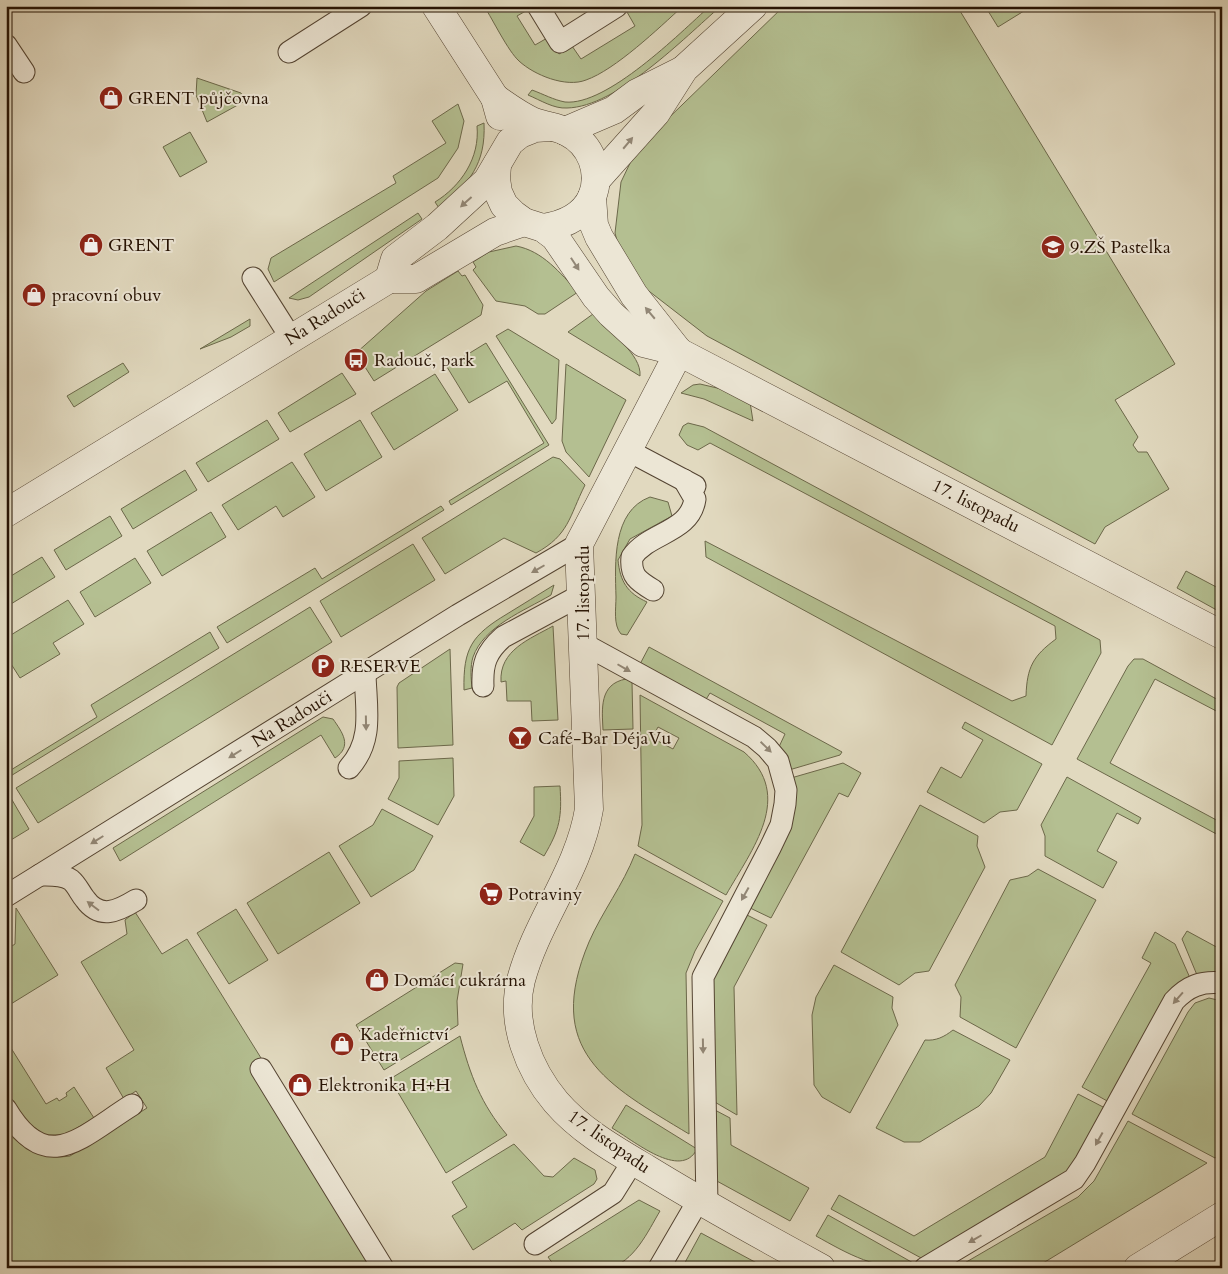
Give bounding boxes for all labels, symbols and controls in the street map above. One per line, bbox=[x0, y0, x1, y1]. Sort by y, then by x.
shop icon: GRENT půjčovna bbox=[98, 85, 124, 111]
place label: GRENT půjčovna bbox=[128, 86, 269, 111]
one-way arrow bbox=[622, 137, 633, 150]
one-way arrow bbox=[459, 197, 472, 208]
shop icon: GRENT bbox=[78, 232, 104, 258]
place label: GRENT bbox=[108, 233, 174, 258]
school or university icon: 9.ZŠ Pastelka bbox=[1040, 234, 1066, 260]
place label: 9.ZŠ Pastelka bbox=[1070, 235, 1171, 260]
one-way arrow bbox=[570, 257, 579, 271]
shop icon: pracovní obuv bbox=[21, 282, 47, 308]
street label: Na Radouči bbox=[280, 282, 370, 352]
place label: pracovní obuv bbox=[52, 283, 162, 308]
one-way arrow bbox=[644, 307, 655, 320]
bus stop icon: Radouč, park bbox=[343, 347, 369, 373]
place label: Radouč, park bbox=[374, 348, 475, 373]
street label: 17. listopadu bbox=[928, 473, 1024, 539]
street label: 17. listopadu bbox=[571, 545, 596, 641]
one-way arrow bbox=[531, 564, 544, 573]
parking icon: RESERVE bbox=[310, 653, 336, 679]
place label: RESERVE bbox=[340, 654, 421, 679]
one-way arrow bbox=[618, 663, 631, 672]
street label: Na Radouči bbox=[247, 684, 337, 754]
one-way arrow bbox=[362, 715, 370, 731]
bar icon: Café-Bar DéjaVu bbox=[507, 725, 533, 751]
place label: Café-Bar DéjaVu bbox=[538, 726, 672, 751]
one-way arrow bbox=[759, 741, 771, 753]
one-way arrow bbox=[228, 750, 242, 759]
one-way arrow bbox=[90, 835, 103, 844]
supermarket icon: Potraviny bbox=[478, 881, 504, 907]
place label: Potraviny bbox=[508, 882, 583, 907]
one-way arrow bbox=[741, 887, 749, 902]
one-way arrow bbox=[86, 901, 100, 911]
shop icon: Domácí cukrárna bbox=[364, 967, 390, 993]
place label: Domácí cukrárna bbox=[394, 968, 526, 993]
one-way arrow bbox=[1172, 991, 1184, 1003]
place label: Kadeřnictví Petra bbox=[360, 1022, 449, 1068]
shop icon: Kadeřnictví Petra bbox=[329, 1031, 355, 1057]
one-way arrow bbox=[699, 1039, 707, 1055]
shop icon: Elektronika H+H bbox=[287, 1072, 313, 1098]
place label: Elektronika H+H bbox=[318, 1073, 450, 1098]
street label: 17. listopadu bbox=[563, 1104, 655, 1180]
one-way arrow bbox=[1094, 1133, 1103, 1146]
one-way arrow bbox=[968, 1234, 981, 1243]

